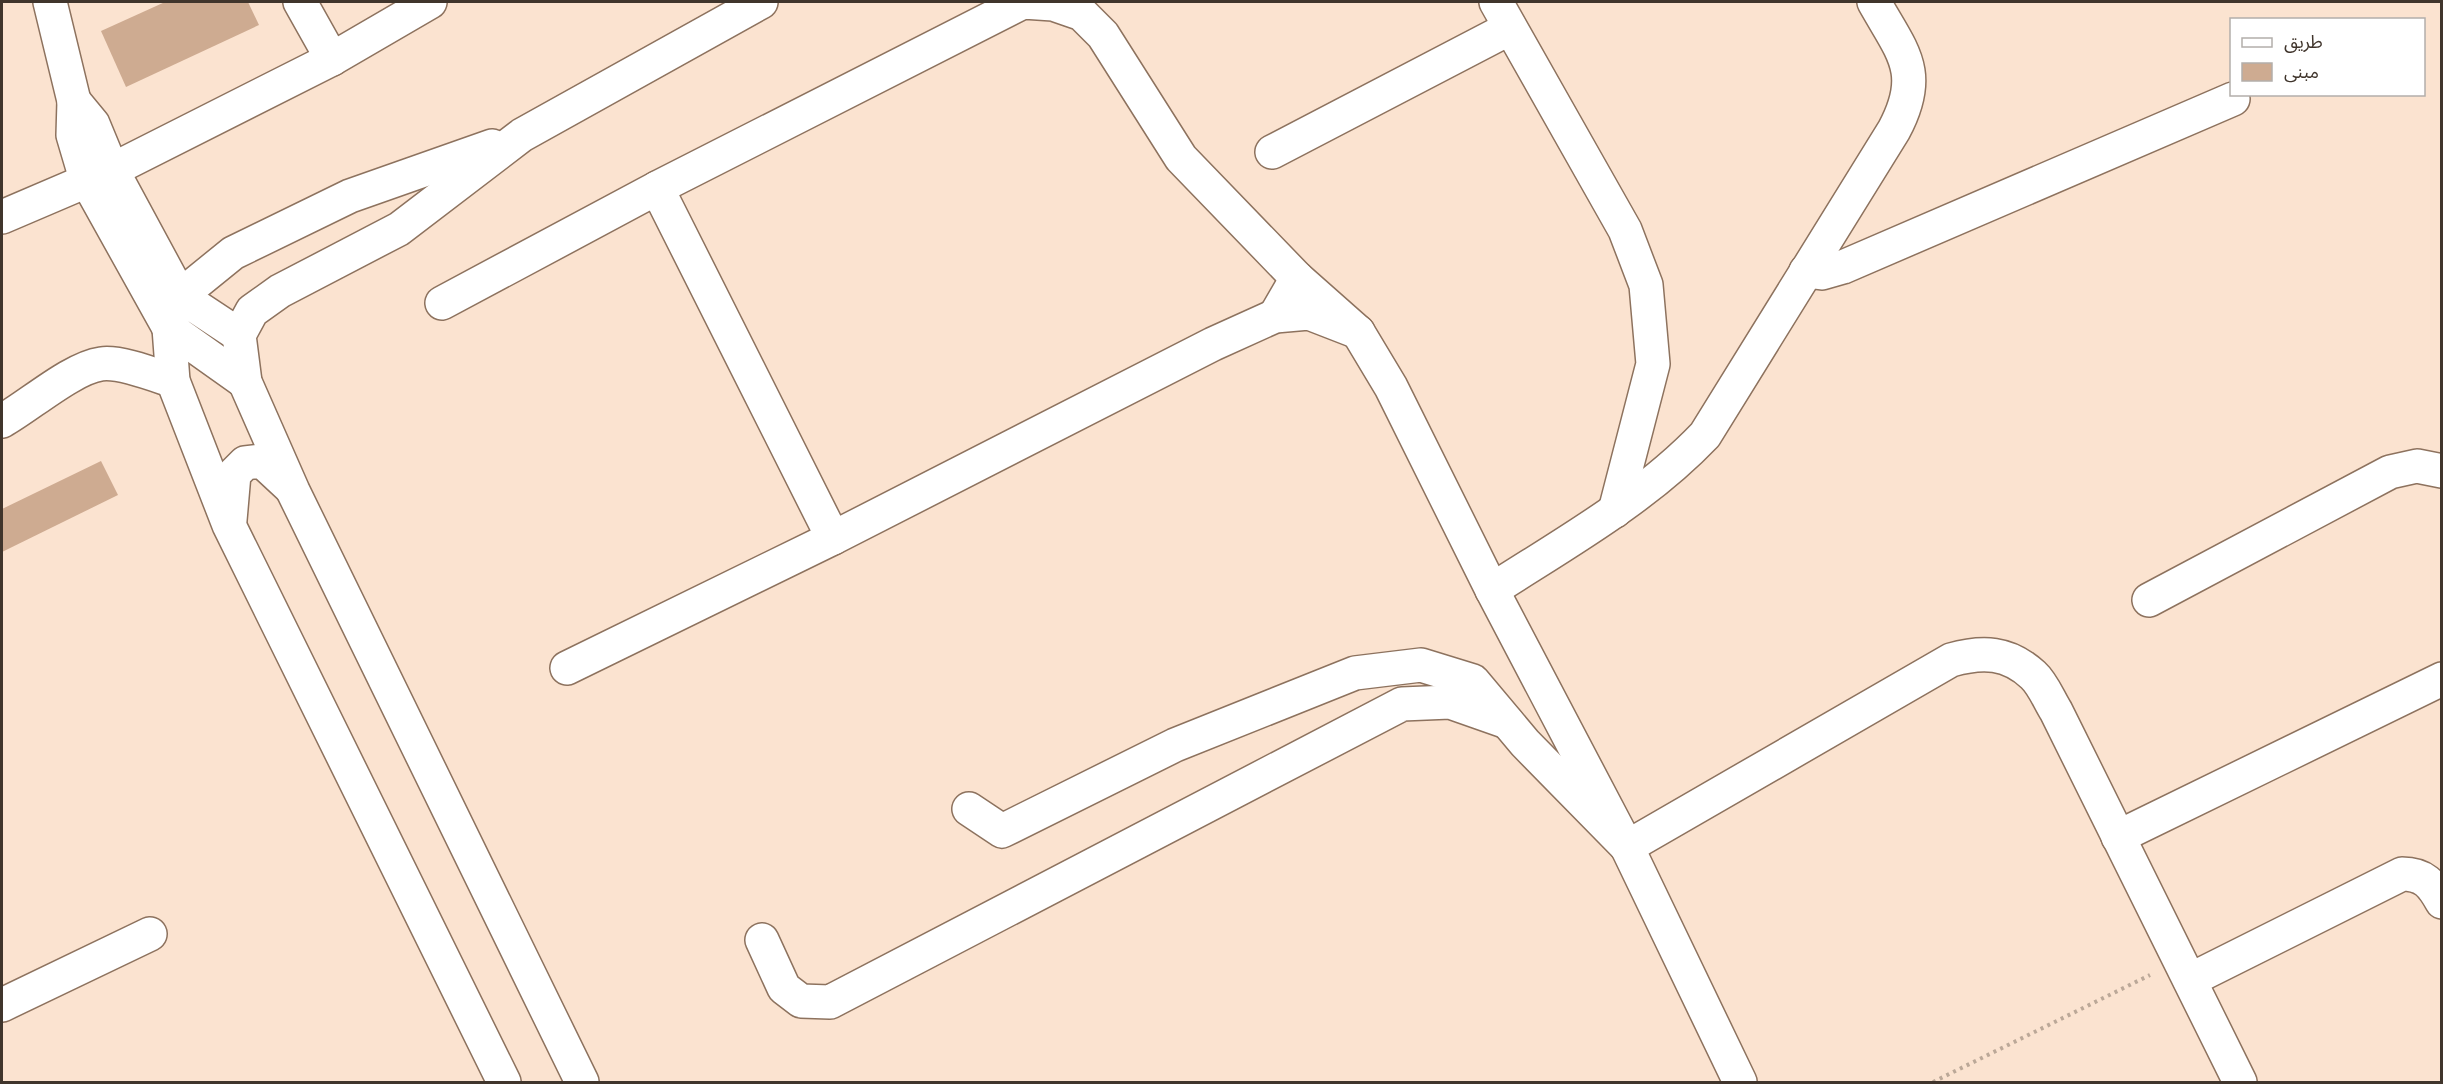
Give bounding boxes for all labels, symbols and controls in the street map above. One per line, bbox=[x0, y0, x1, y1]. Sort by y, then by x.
legend bbox=[2230, 18, 2425, 96]
text: طريق bbox=[2284, 30, 2323, 53]
text: مبنى bbox=[2284, 60, 2319, 83]

